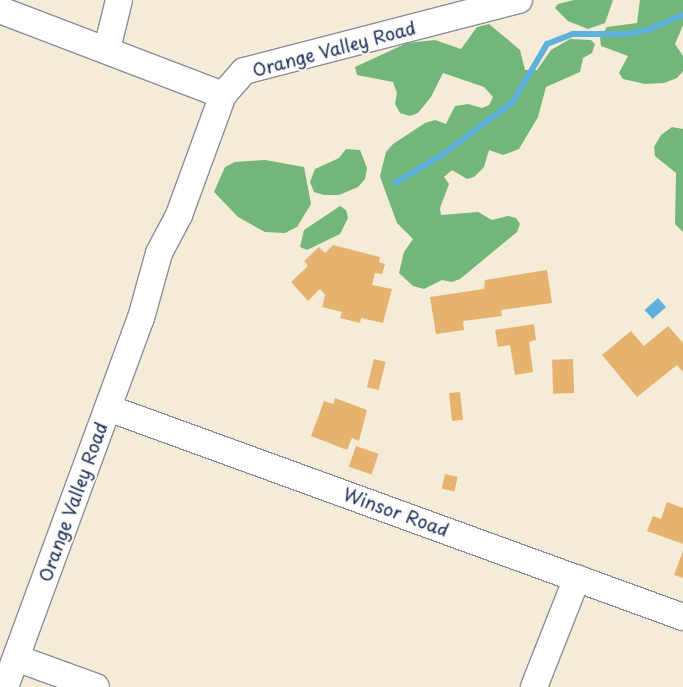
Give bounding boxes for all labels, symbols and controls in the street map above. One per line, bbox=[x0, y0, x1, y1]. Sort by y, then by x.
street label: Orange Valley Road bbox=[249, 17, 419, 81]
street label: Orange Valley Road bbox=[34, 418, 112, 586]
street label: Winsor Road bbox=[340, 483, 452, 541]

